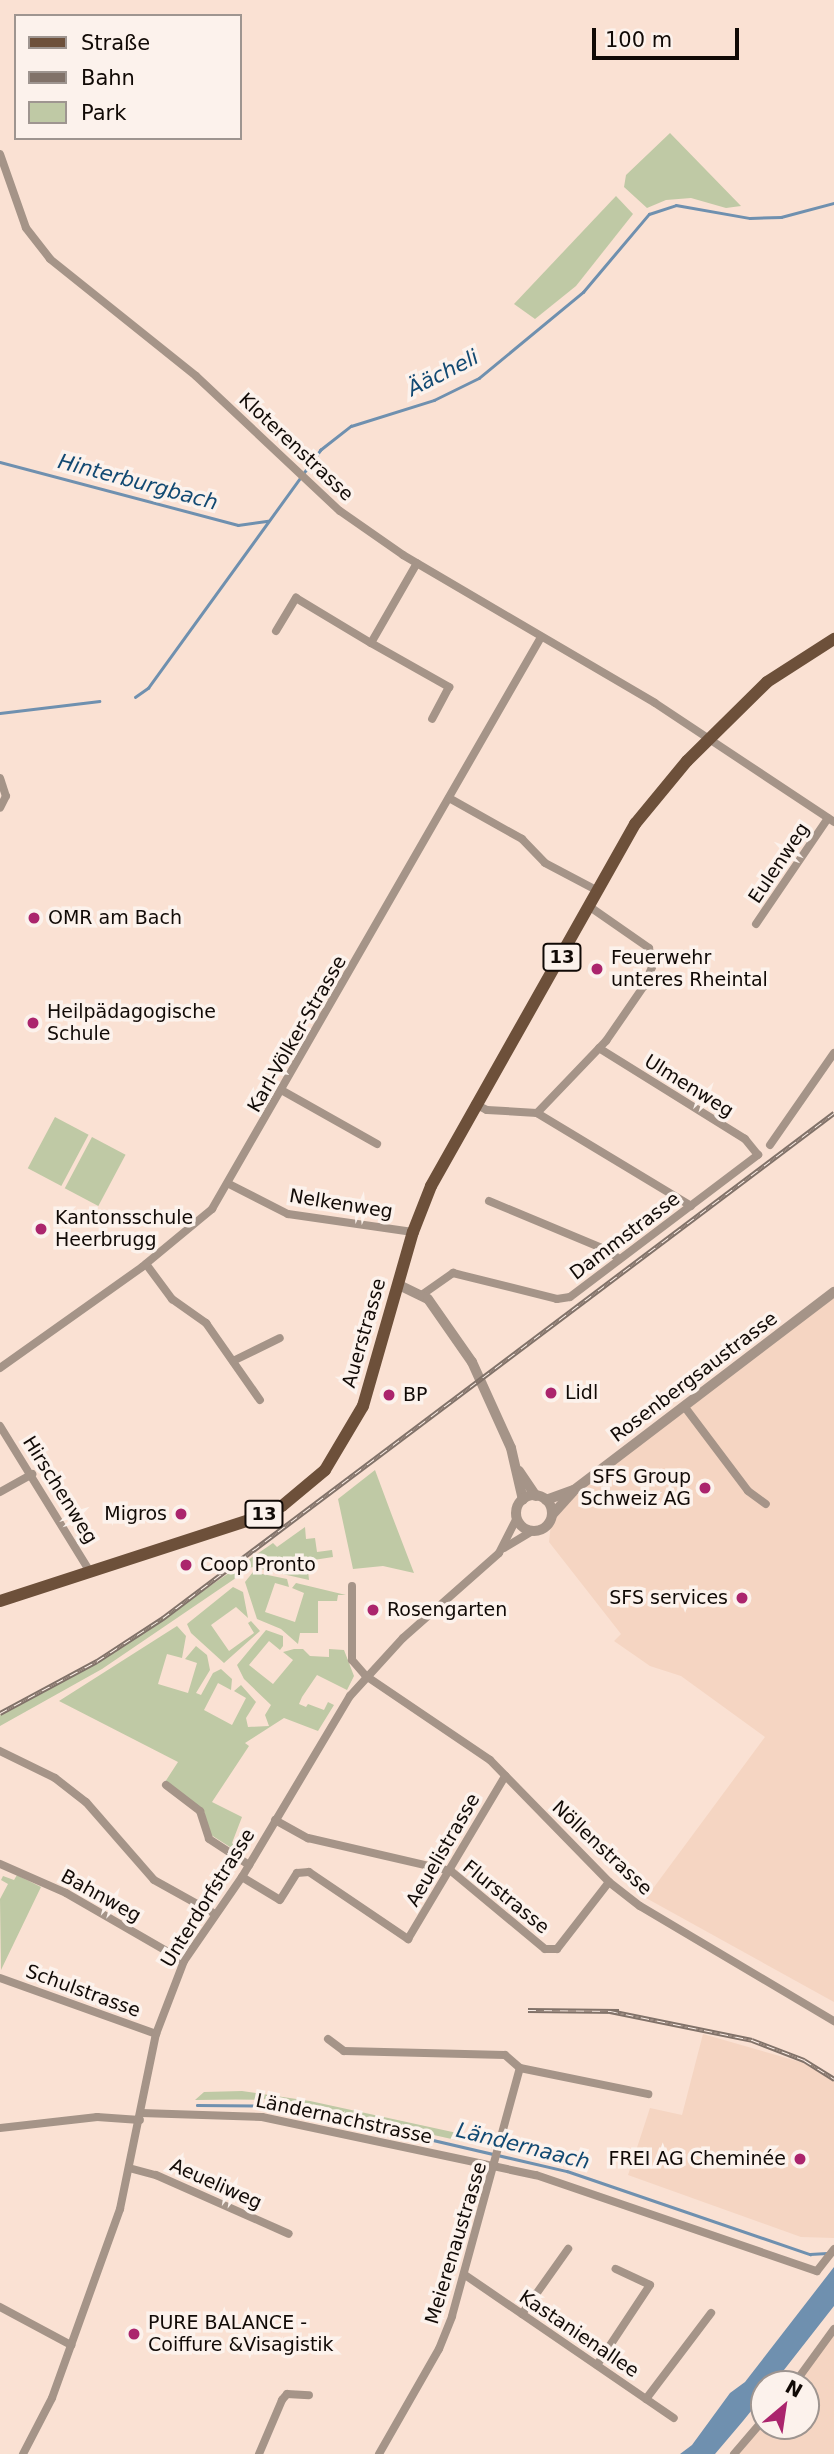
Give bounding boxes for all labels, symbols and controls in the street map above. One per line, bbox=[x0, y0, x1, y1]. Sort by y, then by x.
legend bbox=[14, 14, 242, 140]
scale bar bbox=[596, 14, 743, 58]
text: 100 m bbox=[605, 28, 672, 52]
text: Straße bbox=[81, 31, 150, 55]
text: Bahn bbox=[81, 66, 135, 90]
text: Park bbox=[81, 101, 126, 125]
water label: Äächeli bbox=[403, 344, 483, 402]
street label: Kloterenstrasse bbox=[234, 388, 358, 506]
water label: Hinterburgbach bbox=[55, 449, 221, 515]
street label: Eulenweg bbox=[744, 818, 814, 908]
place label: OMR am Bach bbox=[48, 907, 182, 929]
marker: OMR am Bach bbox=[26, 910, 42, 926]
road number: 13 bbox=[541, 942, 583, 972]
place label: Feuerwehr unteres Rheintal bbox=[611, 947, 768, 991]
street label: Karl-Völker-Strasse bbox=[243, 952, 351, 1116]
marker: Feuerwehr unteres Rheintal bbox=[589, 961, 605, 977]
place label: Heilpädagogische Schule bbox=[47, 1001, 216, 1045]
marker: Heilpädagogische Schule bbox=[25, 1015, 41, 1031]
street label: Ulmenweg bbox=[640, 1050, 738, 1122]
street label: Nelkenweg bbox=[288, 1185, 394, 1223]
street label: Dammstrasse bbox=[566, 1187, 684, 1285]
place label: Kantonsschule Heerbrugg bbox=[55, 1207, 193, 1251]
marker: Kantonsschule Heerbrugg bbox=[33, 1221, 49, 1237]
street label: Auerstrasse bbox=[337, 1276, 391, 1390]
street label: Rosenbergsaustrasse bbox=[606, 1307, 782, 1447]
place label: Lidl bbox=[565, 1382, 598, 1404]
place label: BP bbox=[403, 1384, 427, 1406]
marker: Lidl bbox=[543, 1385, 559, 1401]
marker: BP bbox=[381, 1387, 397, 1403]
street label: Hirschenweg bbox=[18, 1432, 102, 1548]
place label: SFS Group Schweiz AG bbox=[581, 1466, 691, 1510]
marker: SFS Group Schweiz AG bbox=[697, 1480, 713, 1496]
road number: 13 bbox=[243, 1499, 285, 1528]
place label: Migros bbox=[104, 1503, 167, 1525]
marker: Migros bbox=[173, 1506, 189, 1522]
place label: Coop Pronto bbox=[200, 1554, 316, 1576]
marker: Coop Pronto bbox=[178, 1557, 194, 1573]
place label: SFS services bbox=[609, 1587, 728, 1609]
marker: SFS services bbox=[734, 1590, 750, 1606]
place label: Rosengarten bbox=[387, 1599, 507, 1621]
marker: Rosengarten bbox=[365, 1602, 381, 1618]
street label: Aeuelistrasse bbox=[401, 1789, 485, 1911]
street label: Nöllenstrasse bbox=[547, 1796, 657, 1900]
street label: Unterdorfstrasse bbox=[156, 1825, 260, 1971]
street label: Flurstrasse bbox=[458, 1855, 554, 1939]
street label: Bahnweg bbox=[57, 1865, 145, 1927]
street label: Schulstrasse bbox=[23, 1960, 143, 2022]
street label: Ländernachstrasse bbox=[254, 2089, 434, 2149]
water label: Ländernaach bbox=[454, 2117, 592, 2175]
place label: FREI AG Cheminée bbox=[609, 2148, 786, 2170]
marker: FREI AG Cheminée bbox=[792, 2151, 808, 2167]
street label: Aeueliweg bbox=[167, 2154, 265, 2214]
street label: Meierenaustrasse bbox=[421, 2159, 491, 2327]
street label: Kastanienallee bbox=[515, 2286, 643, 2382]
place label: PURE BALANCE - Coiffure &Visagistik bbox=[148, 2312, 334, 2356]
marker: PURE BALANCE - Coiffure &Visagistik bbox=[126, 2326, 142, 2342]
north arrow bbox=[750, 2370, 820, 2440]
text: N bbox=[782, 2375, 807, 2402]

